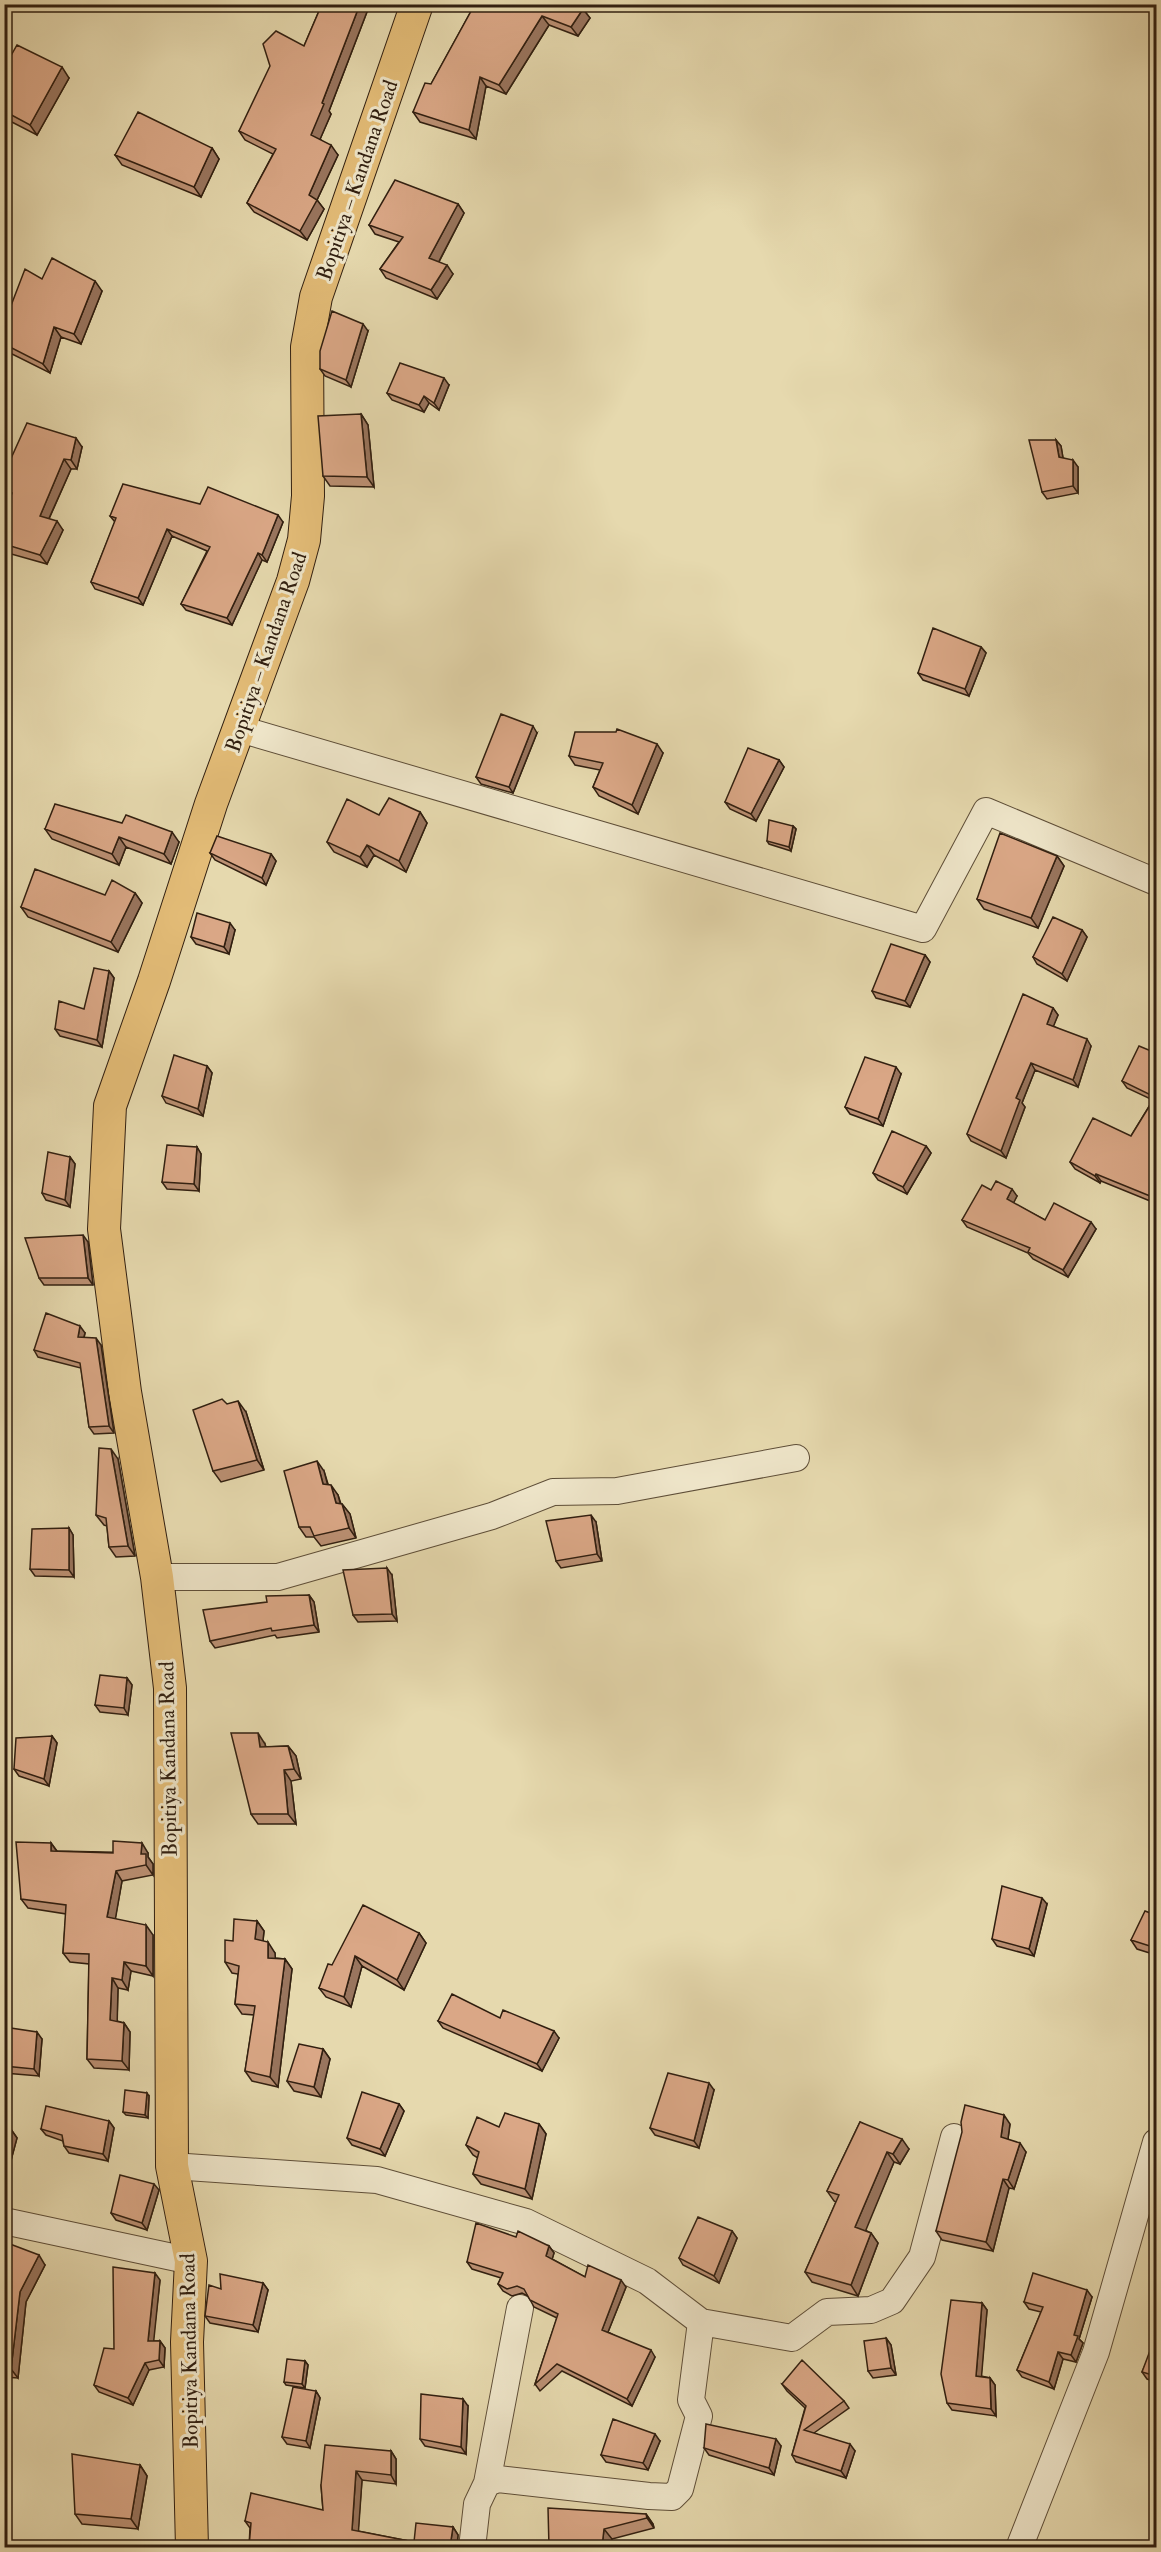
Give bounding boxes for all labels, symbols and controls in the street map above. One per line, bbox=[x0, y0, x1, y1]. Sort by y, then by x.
street label: Bopitiya – Kandana Road bbox=[310, 76, 405, 284]
street label: Bopitiya – Kandana Road bbox=[219, 548, 314, 756]
street label: Bopitiya Kandana Road bbox=[153, 1661, 184, 1857]
street label: Bopitiya Kandana Road bbox=[174, 2253, 205, 2449]

